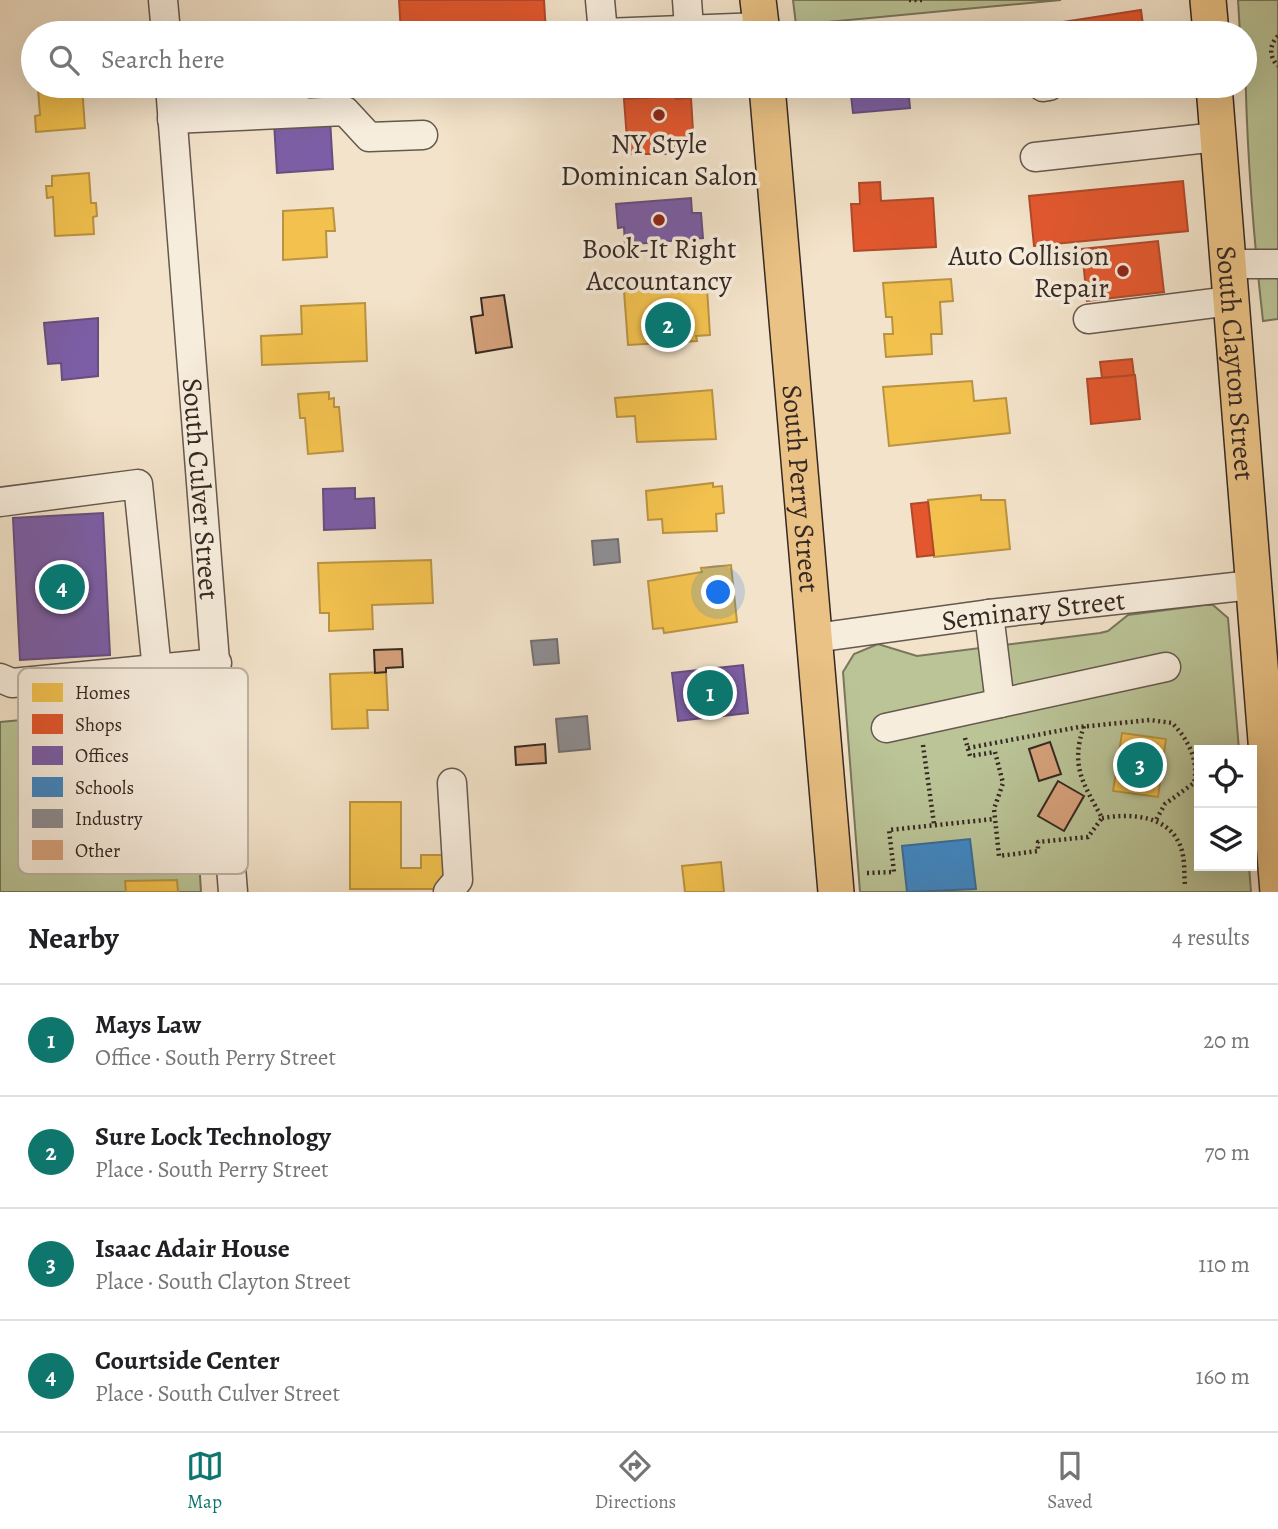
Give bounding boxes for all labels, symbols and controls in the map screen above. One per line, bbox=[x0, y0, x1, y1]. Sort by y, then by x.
search box bbox=[21, 21, 1257, 98]
icon: search bbox=[45, 41, 83, 79]
text: Search here bbox=[101, 42, 225, 77]
marker: NY Style Dominican Salon bbox=[651, 107, 667, 123]
place label: NY Style Dominican Salon bbox=[560, 125, 758, 195]
marker: Book-It Right Accountancy bbox=[651, 212, 667, 228]
place label: Book-It Right Accountancy bbox=[581, 230, 737, 300]
place label: Auto Collision Repair bbox=[947, 237, 1109, 307]
street label: South Clayton Street bbox=[1207, 244, 1263, 482]
marker: Auto Collision Repair bbox=[1115, 263, 1131, 279]
pin: 2 bbox=[645, 299, 691, 351]
street label: South Culver Street bbox=[173, 377, 228, 601]
street label: South Perry Street bbox=[773, 383, 828, 594]
pin: 4 bbox=[39, 561, 85, 613]
your location bbox=[701, 575, 735, 609]
street label: Seminary Street bbox=[939, 581, 1127, 640]
pin: 1 bbox=[687, 667, 733, 719]
legend bbox=[18, 668, 248, 874]
text: Homes bbox=[75, 680, 130, 706]
text: Shops bbox=[75, 712, 122, 738]
pin: 3 bbox=[1117, 739, 1163, 791]
text: Offices bbox=[75, 743, 129, 769]
map controls bbox=[1194, 745, 1257, 871]
button: locate bbox=[1194, 745, 1257, 808]
text: Schools bbox=[75, 775, 134, 801]
text: Industry bbox=[75, 806, 143, 832]
button: layers bbox=[1194, 808, 1257, 871]
text: Other bbox=[75, 838, 120, 864]
text: Nearby bbox=[28, 918, 119, 958]
text: 4 results bbox=[1172, 922, 1250, 953]
text: Mays Law bbox=[95, 1007, 201, 1042]
text: 1 bbox=[47, 1025, 55, 1056]
text: 20 m bbox=[1203, 1025, 1250, 1056]
text: Office · South Perry Street bbox=[95, 1042, 336, 1073]
text: Sure Lock Technology bbox=[95, 1119, 331, 1154]
text: 2 bbox=[45, 1137, 57, 1168]
text: 70 m bbox=[1204, 1137, 1250, 1168]
text: Place · South Perry Street bbox=[95, 1154, 329, 1185]
text: Isaac Adair House bbox=[95, 1231, 290, 1266]
text: 3 bbox=[46, 1249, 56, 1280]
text: 110 m bbox=[1198, 1249, 1250, 1280]
text: Place · South Clayton Street bbox=[95, 1266, 351, 1297]
text: Courtside Center bbox=[95, 1343, 280, 1378]
text: 4 bbox=[46, 1361, 56, 1392]
text: 160 m bbox=[1196, 1361, 1250, 1392]
text: Place · South Culver Street bbox=[95, 1378, 340, 1409]
tab: Map bbox=[186, 1447, 224, 1515]
tab: Directions bbox=[595, 1447, 676, 1515]
tab: Saved bbox=[1047, 1447, 1092, 1515]

